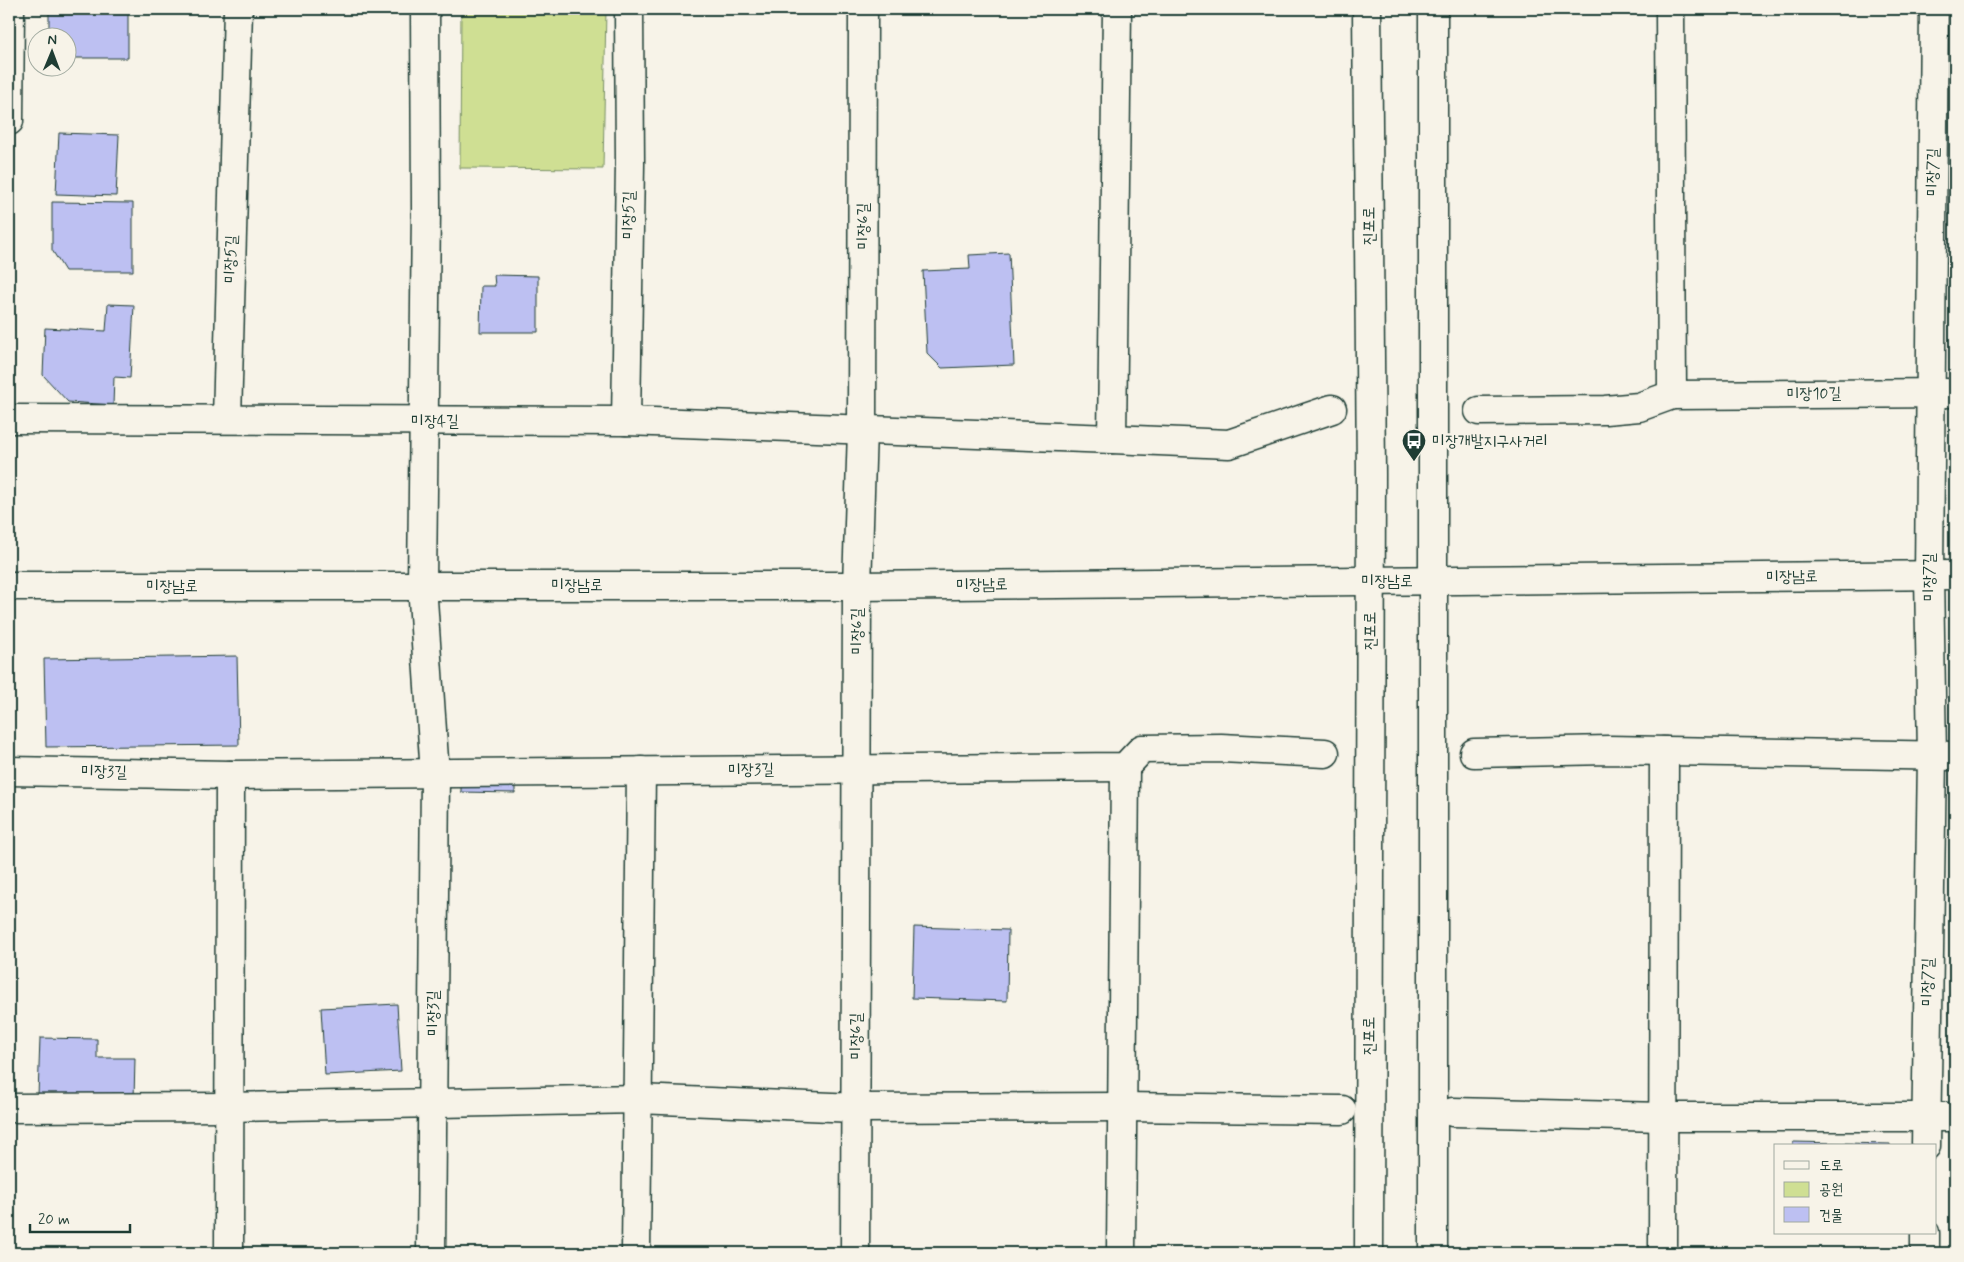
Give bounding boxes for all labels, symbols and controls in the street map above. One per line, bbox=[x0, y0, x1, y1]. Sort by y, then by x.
north arrow bbox=[28, 28, 78, 78]
text: N bbox=[47, 31, 57, 49]
street label: 미장7길 bbox=[1922, 148, 1944, 196]
street label: 미장5길 bbox=[618, 191, 640, 239]
street label: 미장6길 bbox=[853, 202, 874, 249]
street label: 진포로 bbox=[1359, 207, 1380, 245]
street label: 미장5길 bbox=[220, 234, 242, 283]
street label: 미장10길 bbox=[1786, 383, 1842, 405]
street label: 미장4길 bbox=[411, 411, 459, 432]
bus stop icon: 미장개발지구사거리 bbox=[1401, 428, 1427, 462]
place label: 미장개발지구사거리 bbox=[1432, 431, 1548, 452]
street label: 미장7길 bbox=[1919, 553, 1940, 601]
street label: 미장남로 bbox=[1766, 566, 1818, 588]
street label: 미장남로 bbox=[1361, 571, 1413, 592]
street label: 미장남로 bbox=[956, 574, 1008, 596]
street label: 미장남로 bbox=[551, 575, 603, 596]
street label: 미장남로 bbox=[146, 576, 198, 597]
street label: 미장6길 bbox=[847, 607, 868, 654]
street label: 진포로 bbox=[1360, 612, 1381, 650]
street label: 미장3길 bbox=[728, 759, 774, 781]
street label: 미장3길 bbox=[81, 761, 127, 783]
street label: 미장7길 bbox=[1917, 958, 1939, 1006]
street label: 미장3길 bbox=[423, 990, 444, 1036]
street label: 미장6길 bbox=[846, 1012, 867, 1059]
street label: 진포로 bbox=[1359, 1017, 1380, 1055]
legend bbox=[1774, 1144, 1936, 1234]
text: 도로 bbox=[1819, 1156, 1843, 1176]
text: 공원 bbox=[1819, 1180, 1843, 1200]
scale bar bbox=[30, 1202, 130, 1234]
text: 건물 bbox=[1819, 1206, 1843, 1226]
text: 20 m bbox=[38, 1210, 70, 1230]

